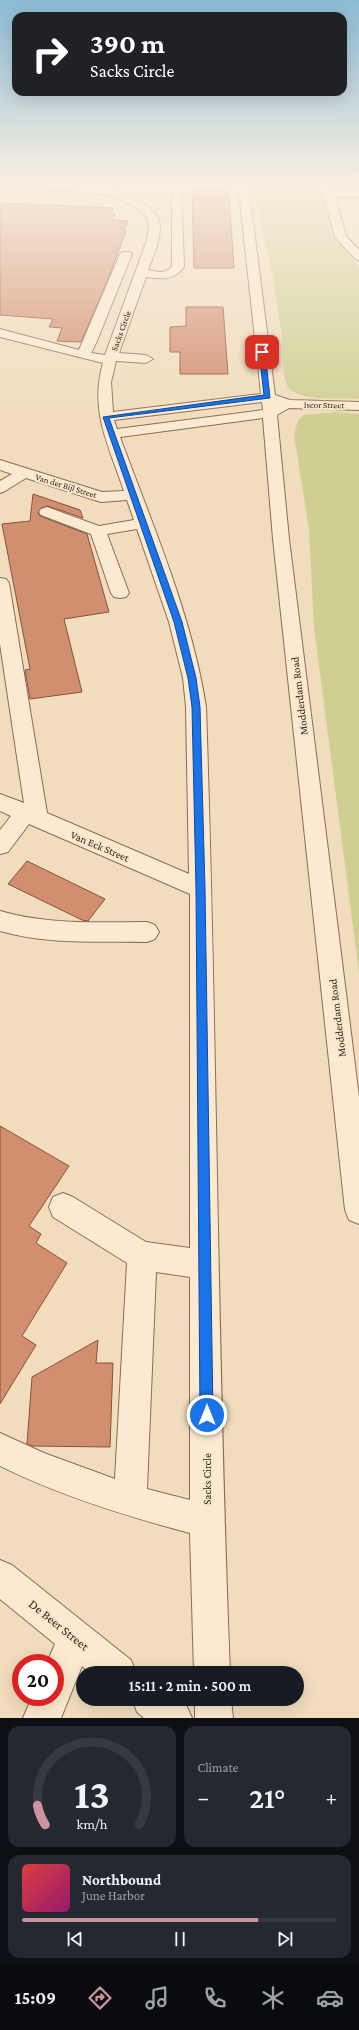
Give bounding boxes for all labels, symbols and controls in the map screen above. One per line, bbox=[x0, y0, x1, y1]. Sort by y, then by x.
icon: right bbox=[24, 28, 76, 80]
text: 390 m bbox=[90, 28, 165, 59]
text: Sacks Circle bbox=[90, 61, 174, 81]
street label: Sacks Circle bbox=[109, 309, 133, 353]
pin bbox=[245, 335, 279, 369]
icon: arrive bbox=[251, 341, 273, 363]
street label: Iscor Street bbox=[304, 400, 345, 410]
street label: Van der Bijl Street bbox=[34, 472, 99, 501]
street label: Modderdam Road bbox=[288, 656, 310, 736]
street label: Van Eck Street bbox=[69, 828, 131, 864]
street label: Modderdam Road bbox=[326, 978, 348, 1058]
position arrow bbox=[186, 1394, 228, 1436]
street label: Sacks Circle bbox=[201, 1453, 213, 1505]
street label: De Beer Street bbox=[26, 1596, 93, 1654]
speed limit sign: 20 bbox=[12, 1654, 64, 1706]
text: 15:11 · 2 min · 500 m bbox=[129, 1678, 251, 1694]
text: Climate bbox=[198, 1760, 238, 1775]
text: 13 bbox=[74, 1770, 110, 1816]
text: 21° bbox=[249, 1781, 285, 1814]
text: − bbox=[198, 1785, 209, 1810]
text: + bbox=[325, 1785, 337, 1810]
text: km/h bbox=[76, 1815, 107, 1831]
text: Northbound bbox=[82, 1872, 161, 1888]
text: June Harbor bbox=[82, 1888, 145, 1903]
icon: previous bbox=[64, 1928, 86, 1950]
icon: pause bbox=[169, 1928, 191, 1950]
icon: next bbox=[274, 1928, 296, 1950]
icon: directions bbox=[86, 1984, 114, 2012]
icon: music bbox=[143, 1984, 171, 2012]
icon: phone bbox=[201, 1984, 229, 2012]
icon: climate bbox=[259, 1984, 287, 2012]
icon: car bbox=[316, 1984, 344, 2012]
text: 15:09 bbox=[15, 1988, 56, 2008]

